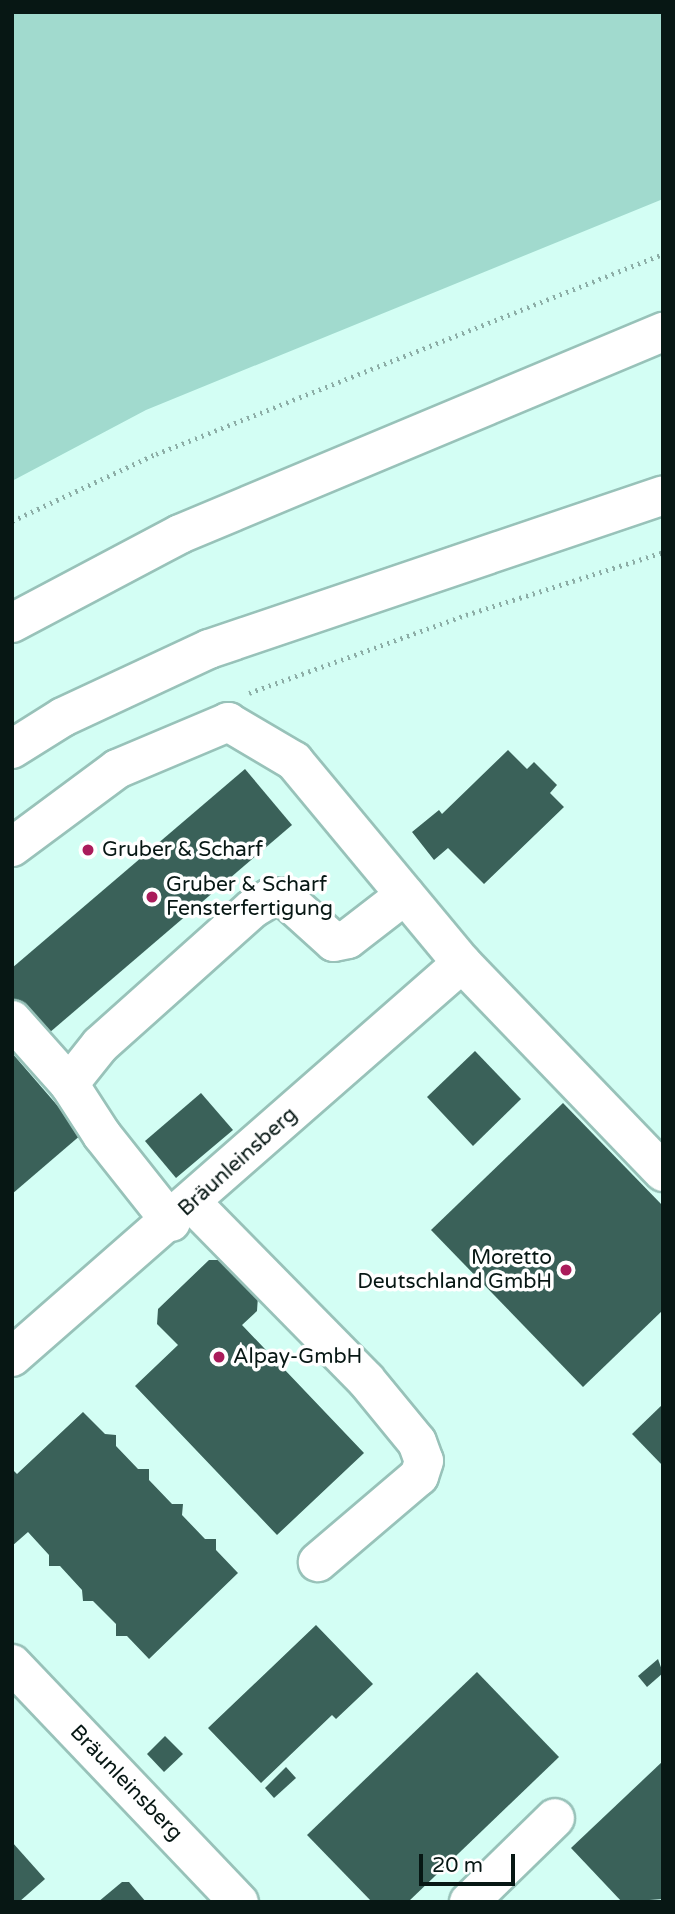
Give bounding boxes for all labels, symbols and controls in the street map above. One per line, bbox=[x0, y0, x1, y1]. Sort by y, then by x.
place label: Gruber & Scharf bbox=[102, 837, 263, 863]
marker: Gruber & Scharf bbox=[80, 842, 96, 858]
place label: Gruber & Scharf Fensterfertigung bbox=[166, 872, 333, 922]
marker: Gruber & Scharf Fensterfertigung bbox=[144, 889, 160, 905]
street label: Bräunleinsberg bbox=[173, 1102, 303, 1222]
place label: Moretto Deutschland GmbH bbox=[357, 1245, 552, 1295]
marker: Moretto Deutschland GmbH bbox=[558, 1262, 574, 1278]
place label: Alpay-GmbH bbox=[233, 1344, 362, 1370]
marker: Alpay-GmbH bbox=[211, 1349, 227, 1365]
street label: Bräunleinsberg bbox=[64, 1720, 188, 1846]
scale bar bbox=[423, 1840, 519, 1884]
text: 20 m bbox=[432, 1853, 483, 1878]

